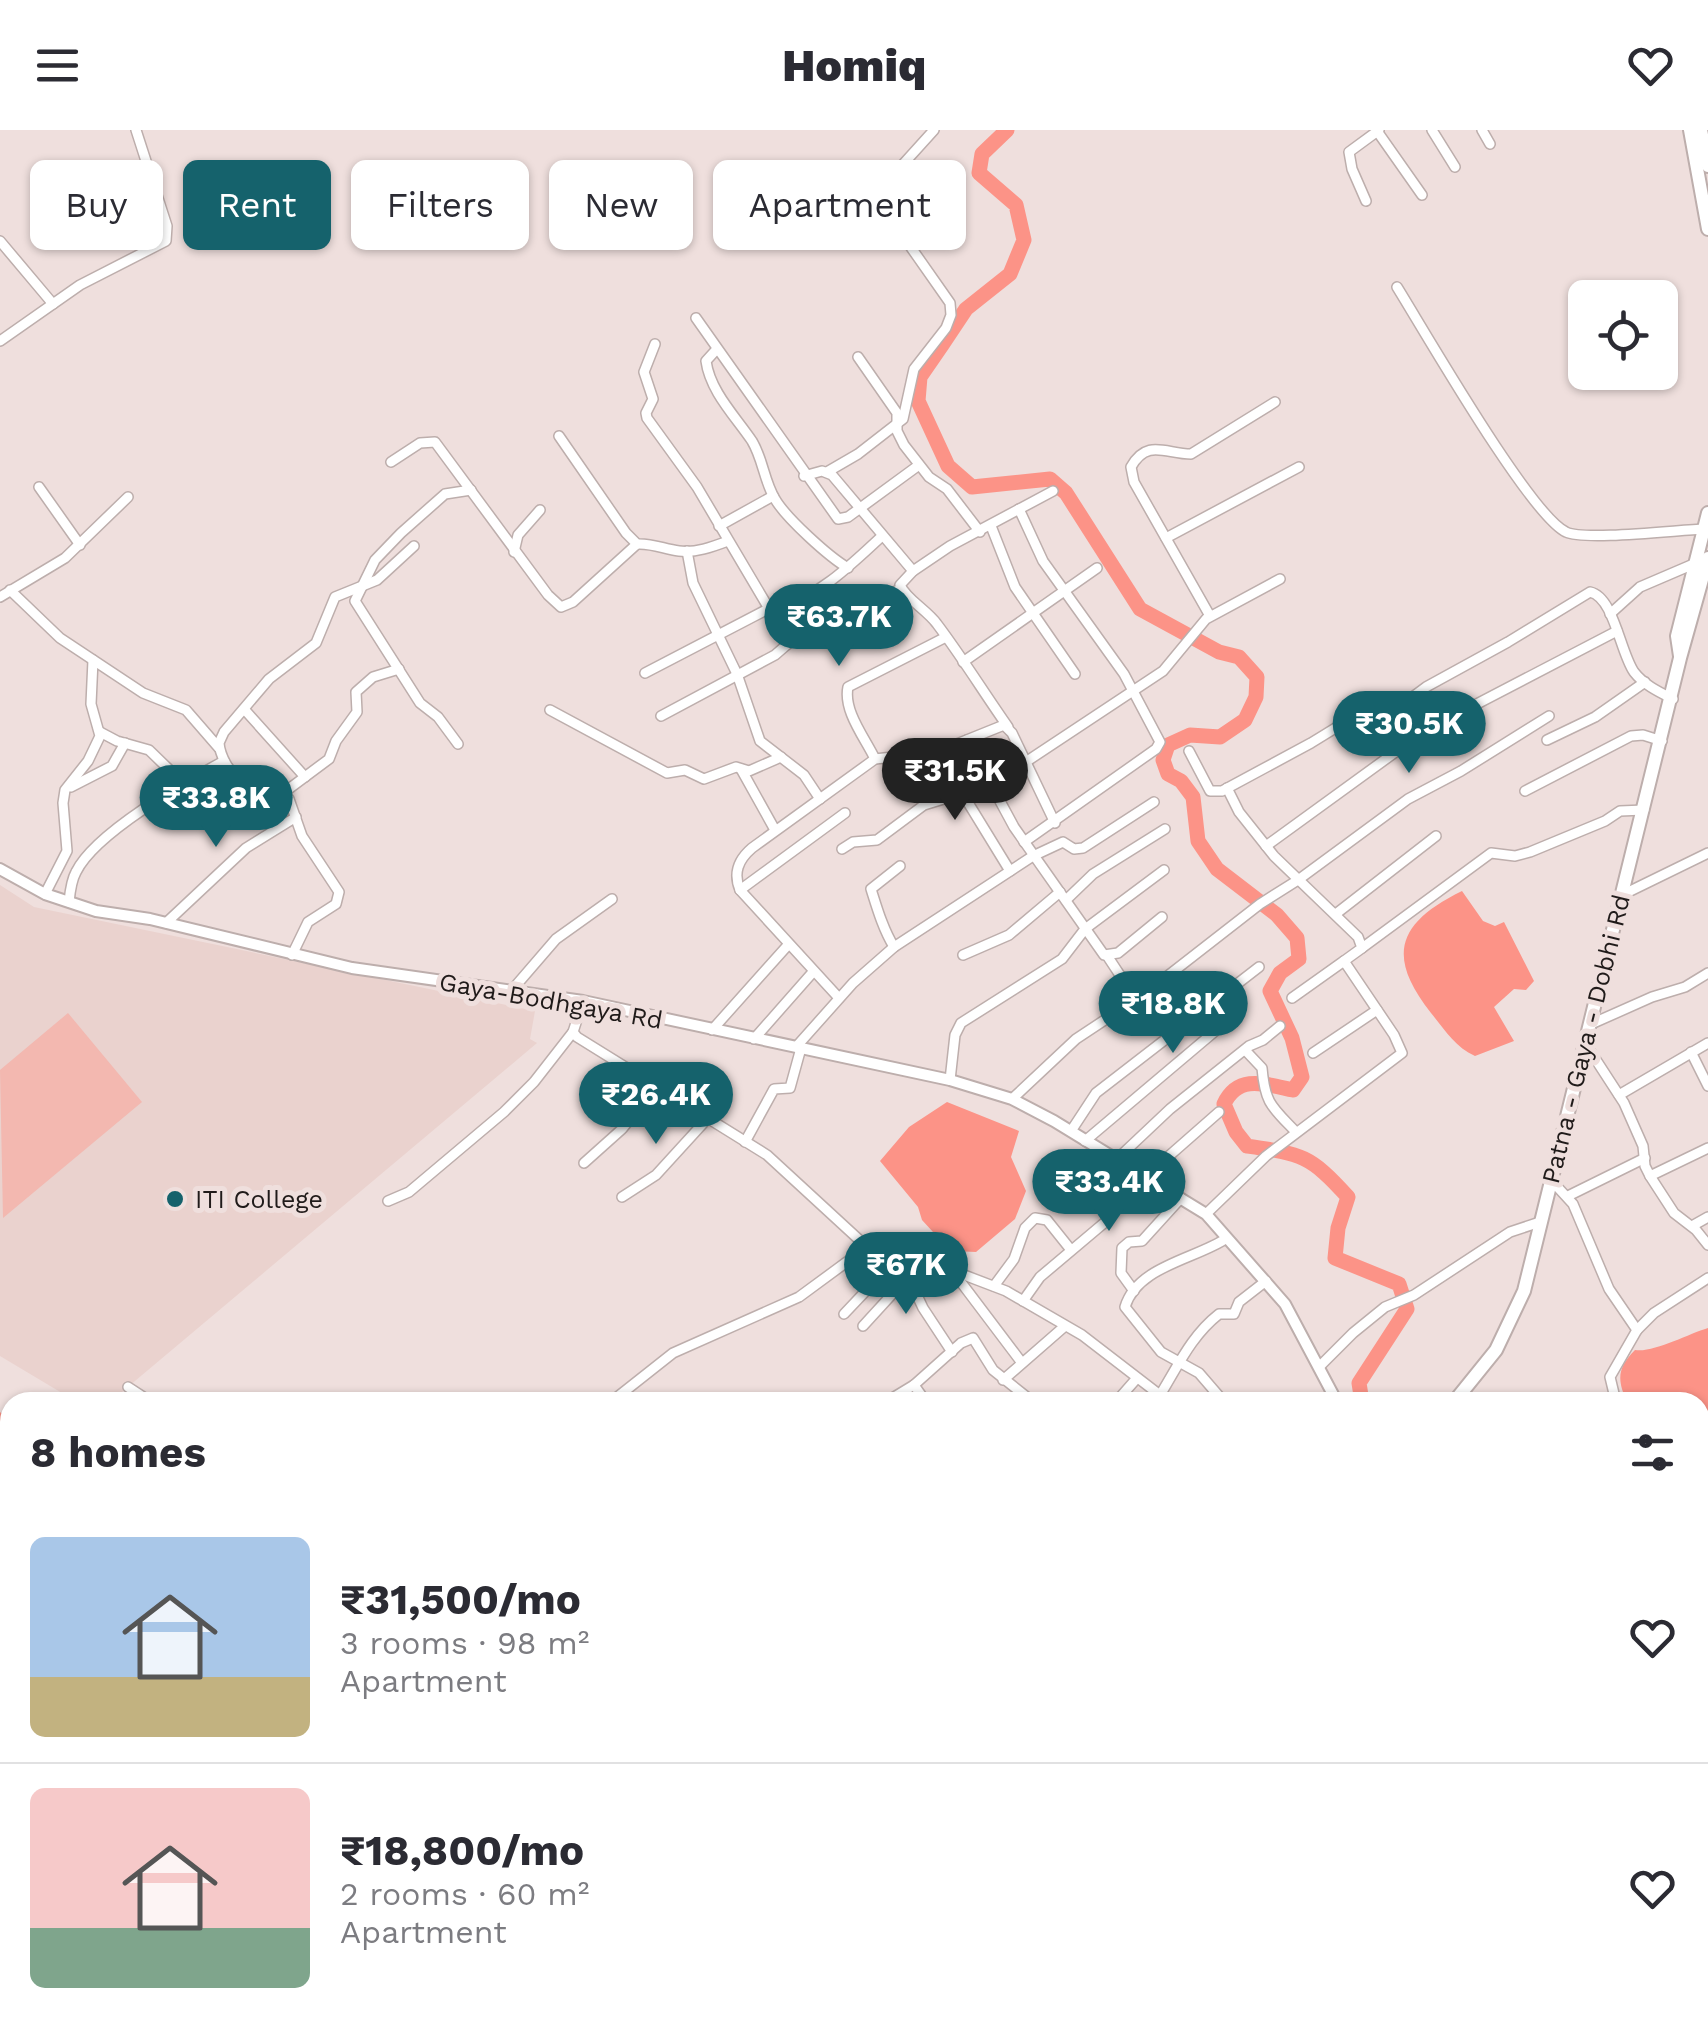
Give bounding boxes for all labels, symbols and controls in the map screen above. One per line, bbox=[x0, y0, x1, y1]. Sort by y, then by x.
icon: menu bbox=[30, 38, 85, 93]
icon: heart bbox=[1623, 38, 1678, 93]
text: Homiq bbox=[782, 39, 926, 92]
chip: Buy bbox=[30, 160, 163, 250]
chip: Rent bbox=[183, 160, 331, 250]
chip: Filters bbox=[351, 160, 529, 250]
chip: New bbox=[549, 160, 693, 250]
chip: Apartment bbox=[713, 160, 966, 250]
map controls bbox=[1568, 280, 1678, 390]
button: locate bbox=[1568, 280, 1678, 390]
pin: ₹63.7K bbox=[758, 584, 920, 669]
text: ₹63.7K bbox=[786, 597, 892, 635]
pin: ₹30.5K bbox=[1328, 691, 1490, 776]
text: ₹30.5K bbox=[1355, 704, 1463, 742]
pin: ₹31.5K bbox=[874, 738, 1036, 823]
text: ₹31.5K bbox=[904, 751, 1006, 789]
pin: ₹33.8K bbox=[135, 765, 297, 850]
text: ₹33.8K bbox=[162, 778, 270, 816]
street label: Patna - Gaya - Dobhi Rd bbox=[1536, 891, 1636, 1187]
street label: Gaya-Bodhgaya Rd bbox=[437, 967, 665, 1035]
pin: ₹18.8K bbox=[1092, 971, 1254, 1056]
text: ₹18.8K bbox=[1121, 984, 1225, 1022]
pin: ₹26.4K bbox=[575, 1062, 737, 1147]
text: ₹26.4K bbox=[601, 1075, 711, 1113]
pin: ₹33.4K bbox=[1028, 1149, 1190, 1234]
text: ₹33.4K bbox=[1054, 1162, 1164, 1200]
place label: ITI College bbox=[195, 1185, 323, 1214]
marker: ITI College bbox=[164, 1188, 186, 1210]
pin: ₹67K bbox=[847, 1232, 965, 1317]
text: ₹67K bbox=[866, 1245, 946, 1283]
icon: filters bbox=[1625, 1425, 1680, 1480]
text: 8 homes bbox=[30, 1428, 206, 1477]
text: ₹31,500/mo bbox=[340, 1575, 581, 1624]
icon: home bbox=[110, 1577, 230, 1697]
icon: heart bbox=[1625, 1610, 1680, 1665]
text: 3 rooms · 98 m² bbox=[340, 1624, 589, 1662]
text: Apartment bbox=[340, 1662, 507, 1700]
text: ₹18,800/mo bbox=[340, 1826, 584, 1875]
icon: home bbox=[110, 1828, 230, 1948]
icon: heart bbox=[1625, 1861, 1680, 1916]
text: 2 rooms · 60 m² bbox=[340, 1875, 589, 1913]
text: Apartment bbox=[340, 1913, 507, 1951]

